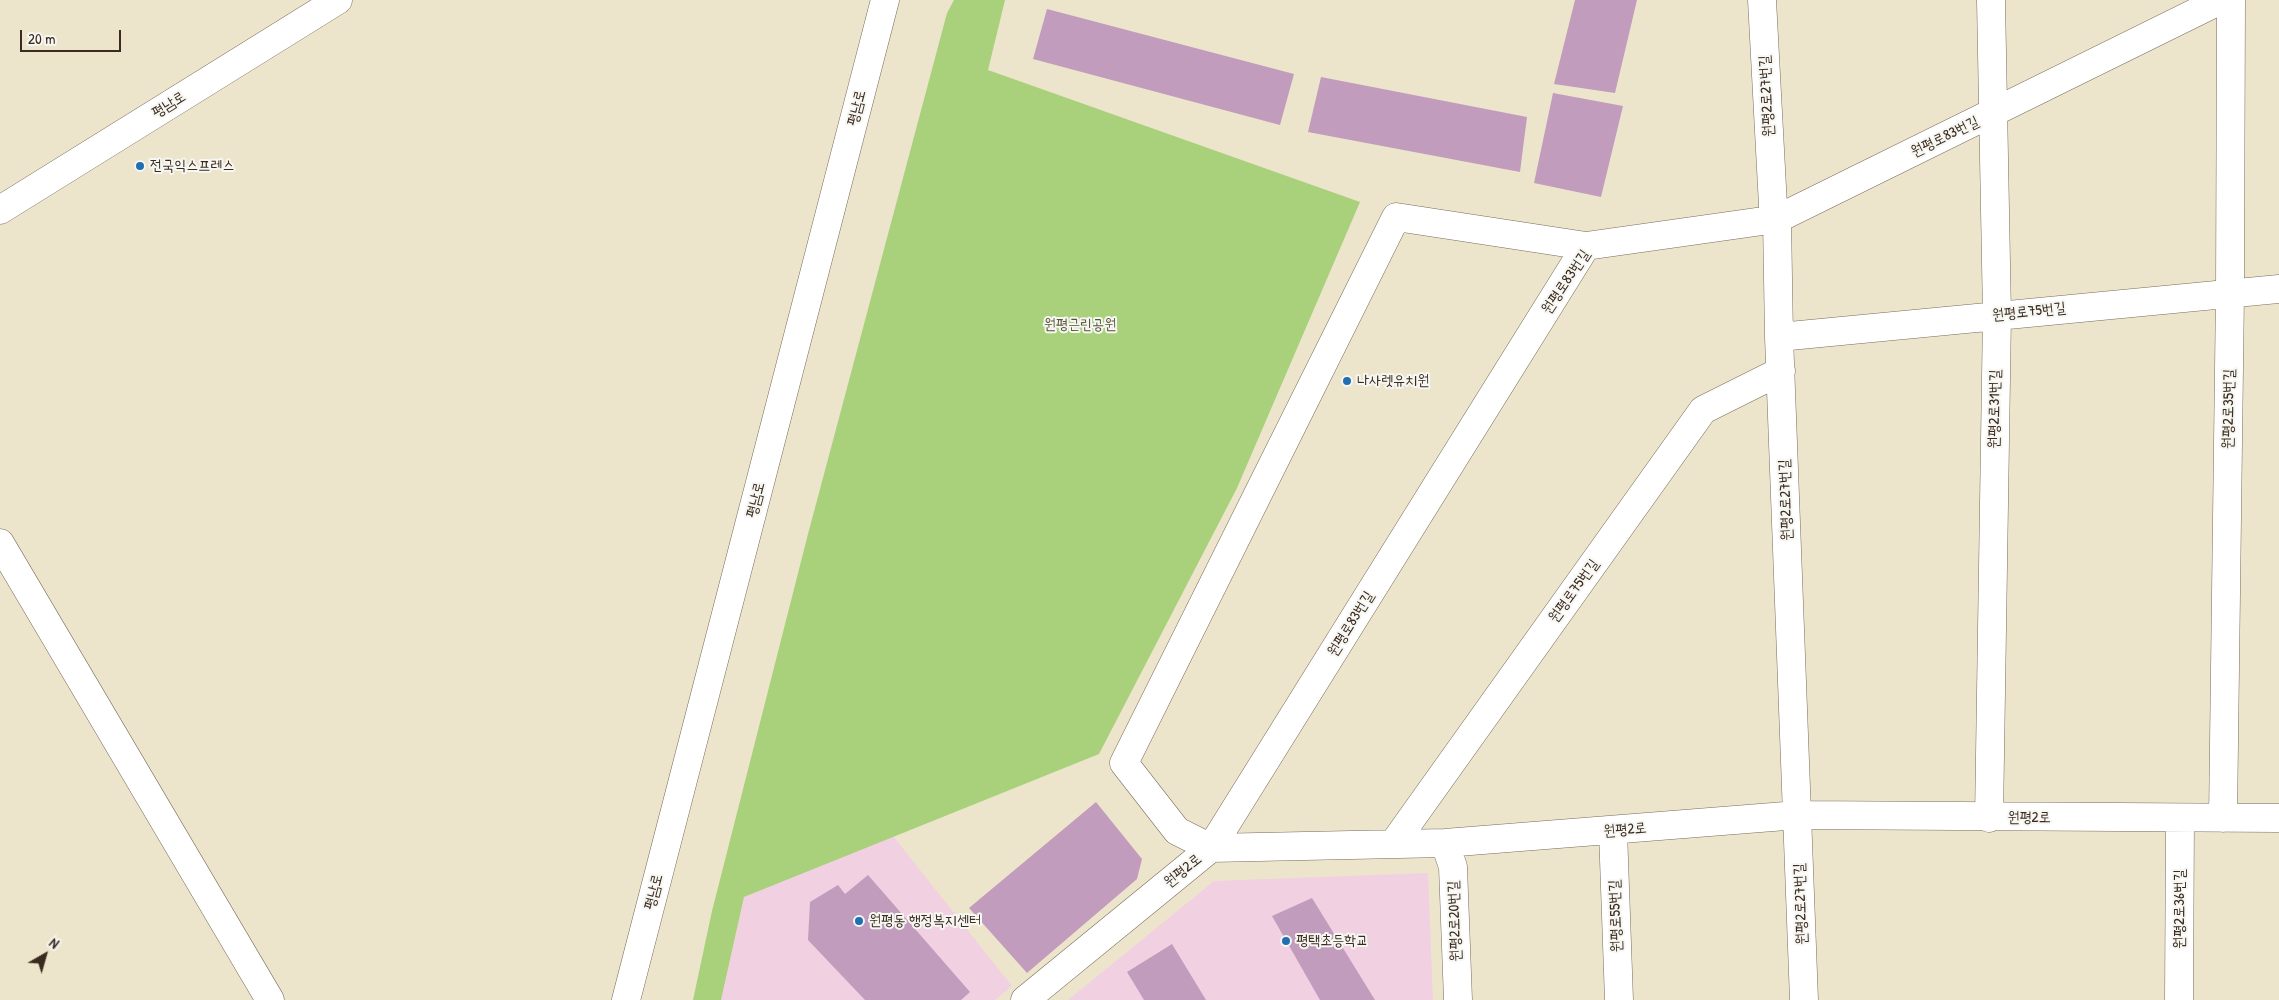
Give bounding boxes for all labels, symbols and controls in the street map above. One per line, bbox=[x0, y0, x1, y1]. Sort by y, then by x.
scale bar bbox=[22, 20, 124, 52]
text: 20 m bbox=[28, 28, 55, 49]
street label: 원평2로27번길 bbox=[1756, 55, 1778, 137]
street label: 평남로 bbox=[149, 88, 189, 122]
street label: 평남로 bbox=[844, 88, 870, 128]
street label: 원평로83번길 bbox=[1908, 113, 1982, 161]
place label: 전국익스프레스 bbox=[150, 157, 234, 175]
marker: 전국익스프레스 bbox=[134, 160, 146, 172]
street label: 원평로83번길 bbox=[1538, 246, 1594, 318]
street label: 원평로75번길 bbox=[1991, 299, 2067, 325]
park label: 원평근린공원 bbox=[1044, 316, 1116, 334]
street label: 원평2로31번길 bbox=[1985, 369, 2005, 449]
street label: 원평2로35번길 bbox=[2219, 369, 2239, 449]
place label: 나사렛유치원 bbox=[1357, 372, 1429, 390]
marker: 나사렛유치원 bbox=[1341, 375, 1353, 387]
street label: 원평2로27번길 bbox=[1776, 459, 1796, 541]
street label: 평남로 bbox=[743, 480, 769, 520]
street label: 원평로75번길 bbox=[1545, 556, 1603, 626]
street label: 원평로83번길 bbox=[1324, 588, 1378, 660]
street label: 원평2로 bbox=[2007, 809, 2051, 827]
street label: 원평2로 bbox=[1603, 819, 1647, 841]
street label: 원평2로 bbox=[1161, 850, 1205, 892]
street label: 원평2로27번길 bbox=[1791, 863, 1811, 945]
street label: 원평2로36번길 bbox=[2171, 869, 2189, 949]
street label: 평남로 bbox=[641, 872, 667, 912]
street label: 원평로55번길 bbox=[1606, 879, 1626, 953]
street label: 원평2로20번길 bbox=[1445, 880, 1465, 962]
place label: 원평동 행정복지센터 bbox=[869, 912, 981, 930]
marker: 원평동 행정복지센터 bbox=[853, 915, 865, 927]
north arrow bbox=[20, 930, 70, 980]
place label: 평택초등학교 bbox=[1296, 932, 1368, 950]
text: N bbox=[46, 933, 63, 953]
marker: 평택초등학교 bbox=[1280, 935, 1292, 947]

